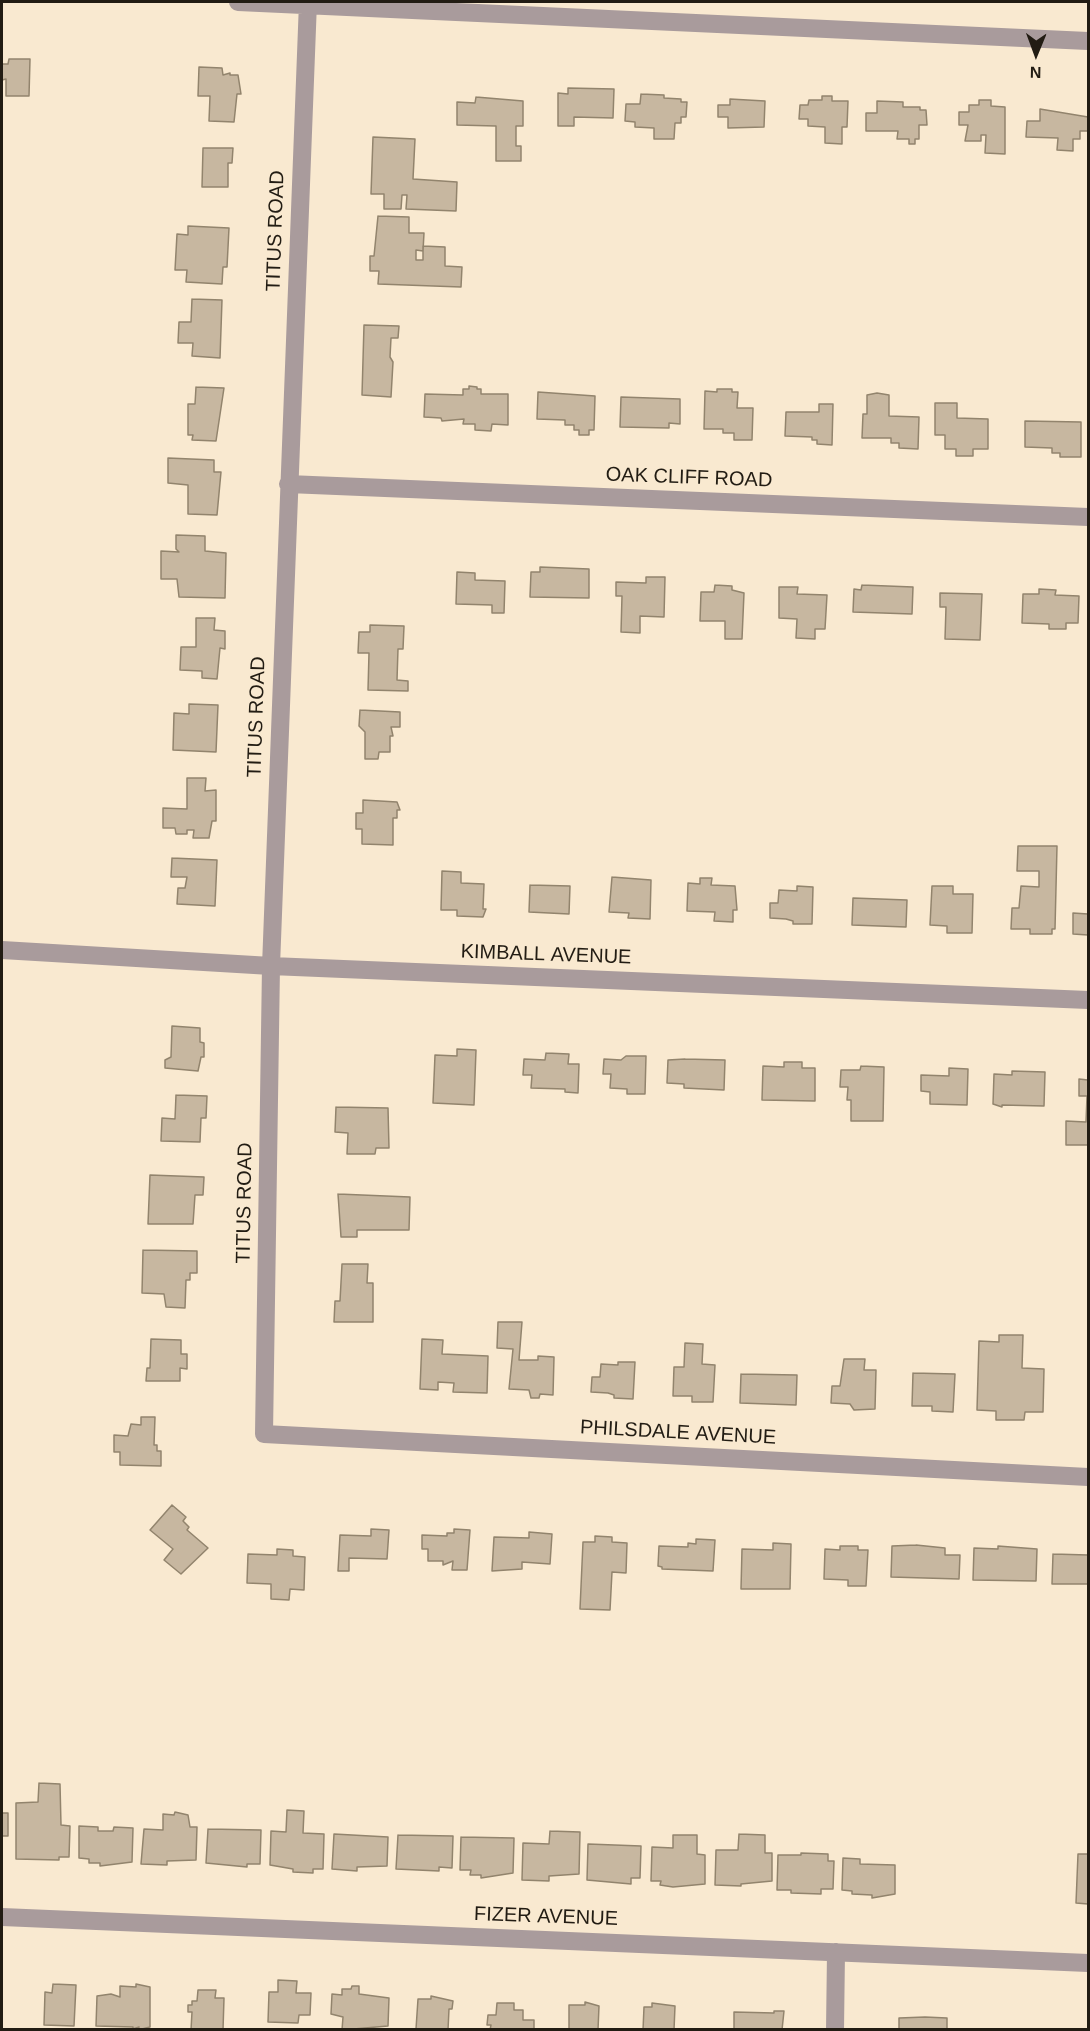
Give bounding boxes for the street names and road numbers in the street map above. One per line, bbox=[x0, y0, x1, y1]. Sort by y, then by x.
street label: TITUS ROAD bbox=[262, 170, 290, 292]
street label: OAK CLIFF ROAD bbox=[605, 463, 773, 493]
street label: TITUS ROAD bbox=[243, 656, 271, 778]
street label: KIMBALL AVENUE bbox=[460, 940, 632, 970]
street label: TITUS ROAD bbox=[232, 1142, 258, 1264]
street label: PHILSDALE AVENUE bbox=[579, 1416, 777, 1450]
street label: FIZER AVENUE bbox=[474, 1902, 618, 1932]

